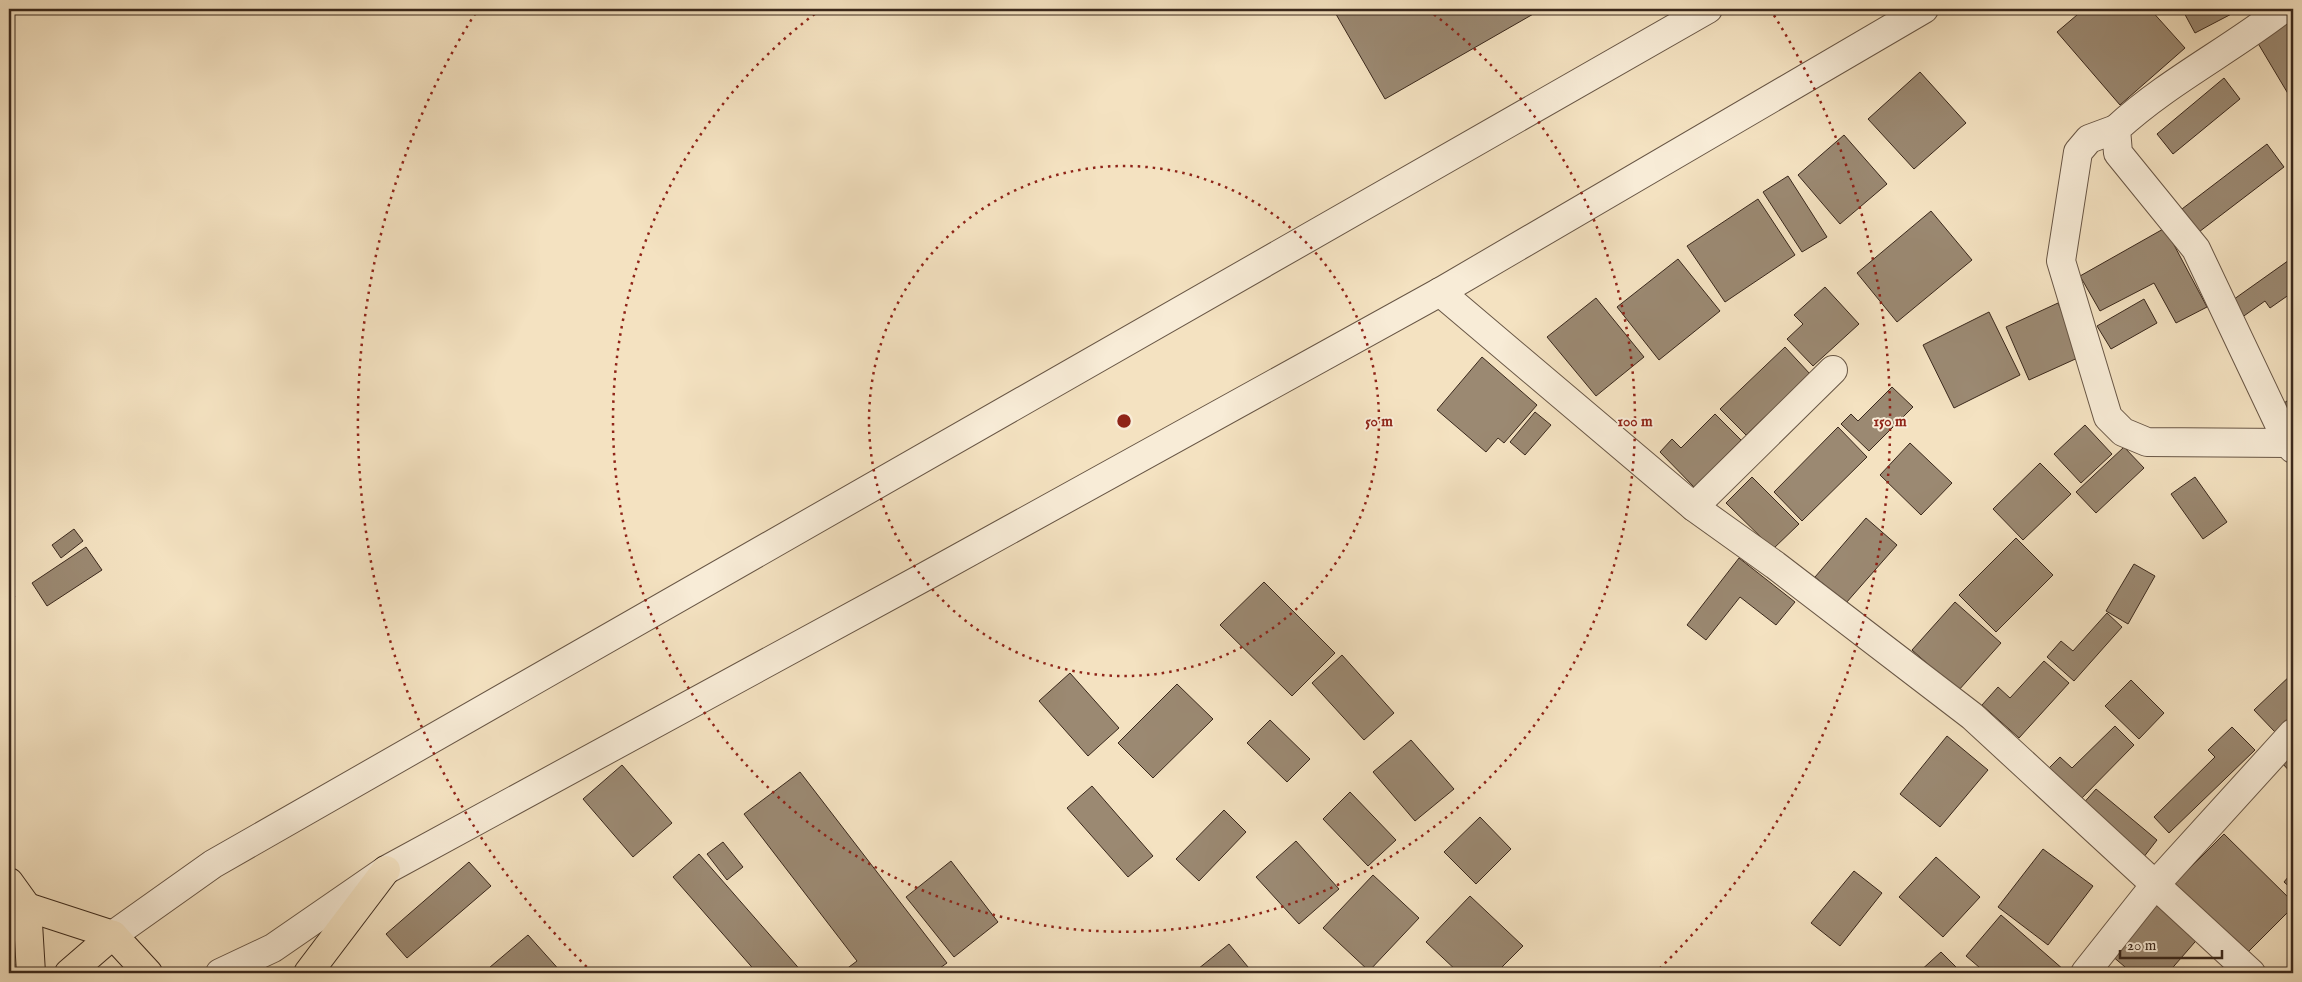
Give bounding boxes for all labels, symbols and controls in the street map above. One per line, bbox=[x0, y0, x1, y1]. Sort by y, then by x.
centre of rings bbox=[1115, 412, 1133, 430]
text: 50 m bbox=[1365, 412, 1393, 431]
text: 100 m bbox=[1617, 412, 1653, 431]
text: 150 m bbox=[1873, 412, 1907, 431]
scale bar bbox=[2120, 927, 2222, 959]
text: 20 m bbox=[2127, 936, 2157, 955]

